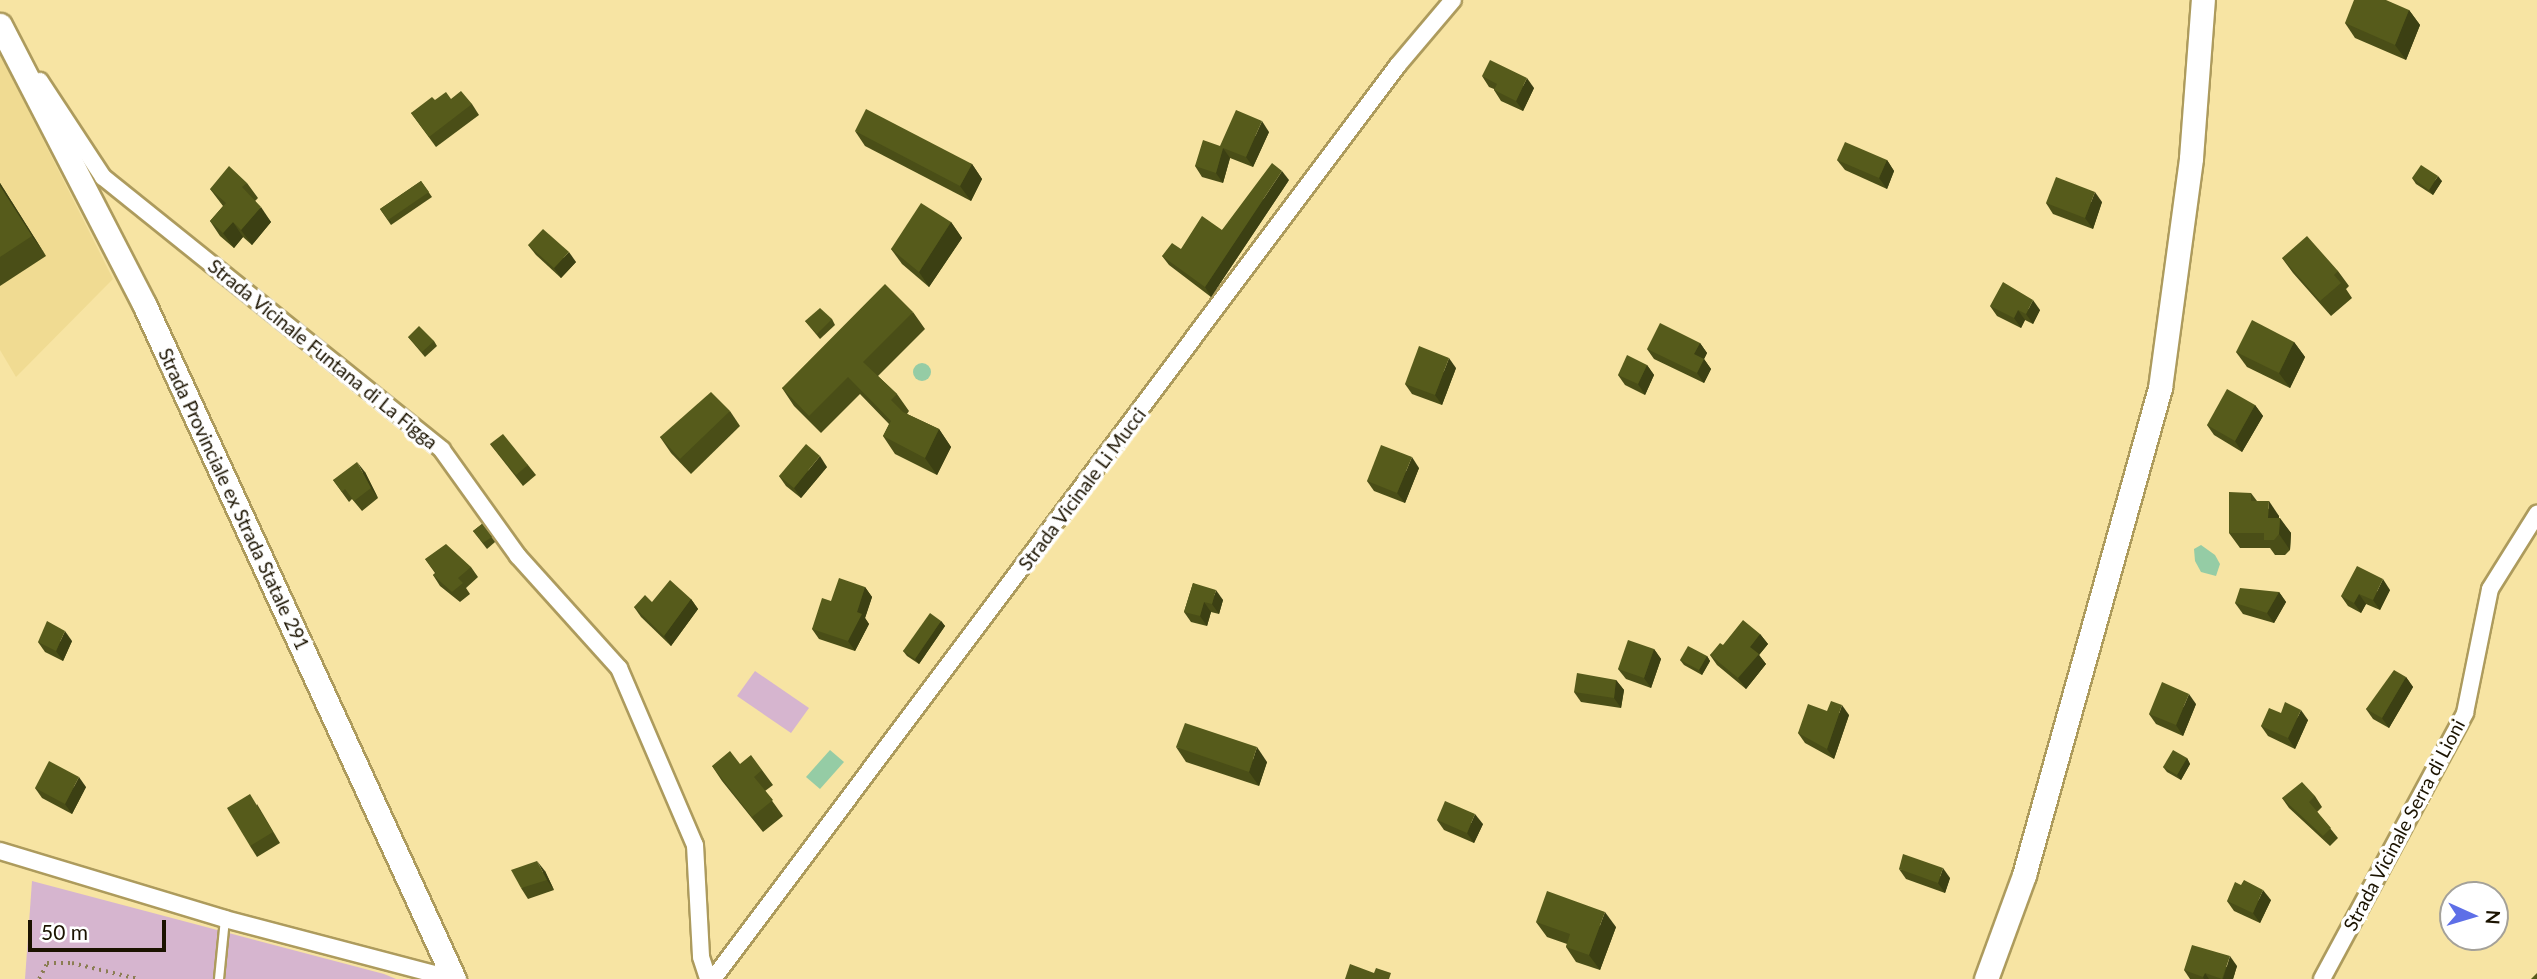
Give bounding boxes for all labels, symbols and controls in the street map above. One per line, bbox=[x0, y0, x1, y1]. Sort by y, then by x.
street label: Strada Vicinale Funtana di La Figga bbox=[203, 254, 443, 454]
street label: Strada Provinciale ex Strada Statale 291 bbox=[154, 344, 314, 654]
street label: Strada Vicinale Li Mucci bbox=[1013, 403, 1151, 575]
street label: Strada Vicinale Serra di Lioni bbox=[2338, 715, 2470, 935]
north arrow bbox=[2439, 881, 2509, 951]
scale bar bbox=[32, 906, 170, 950]
text: N bbox=[2481, 909, 2505, 925]
text: 50 m bbox=[41, 919, 88, 944]

